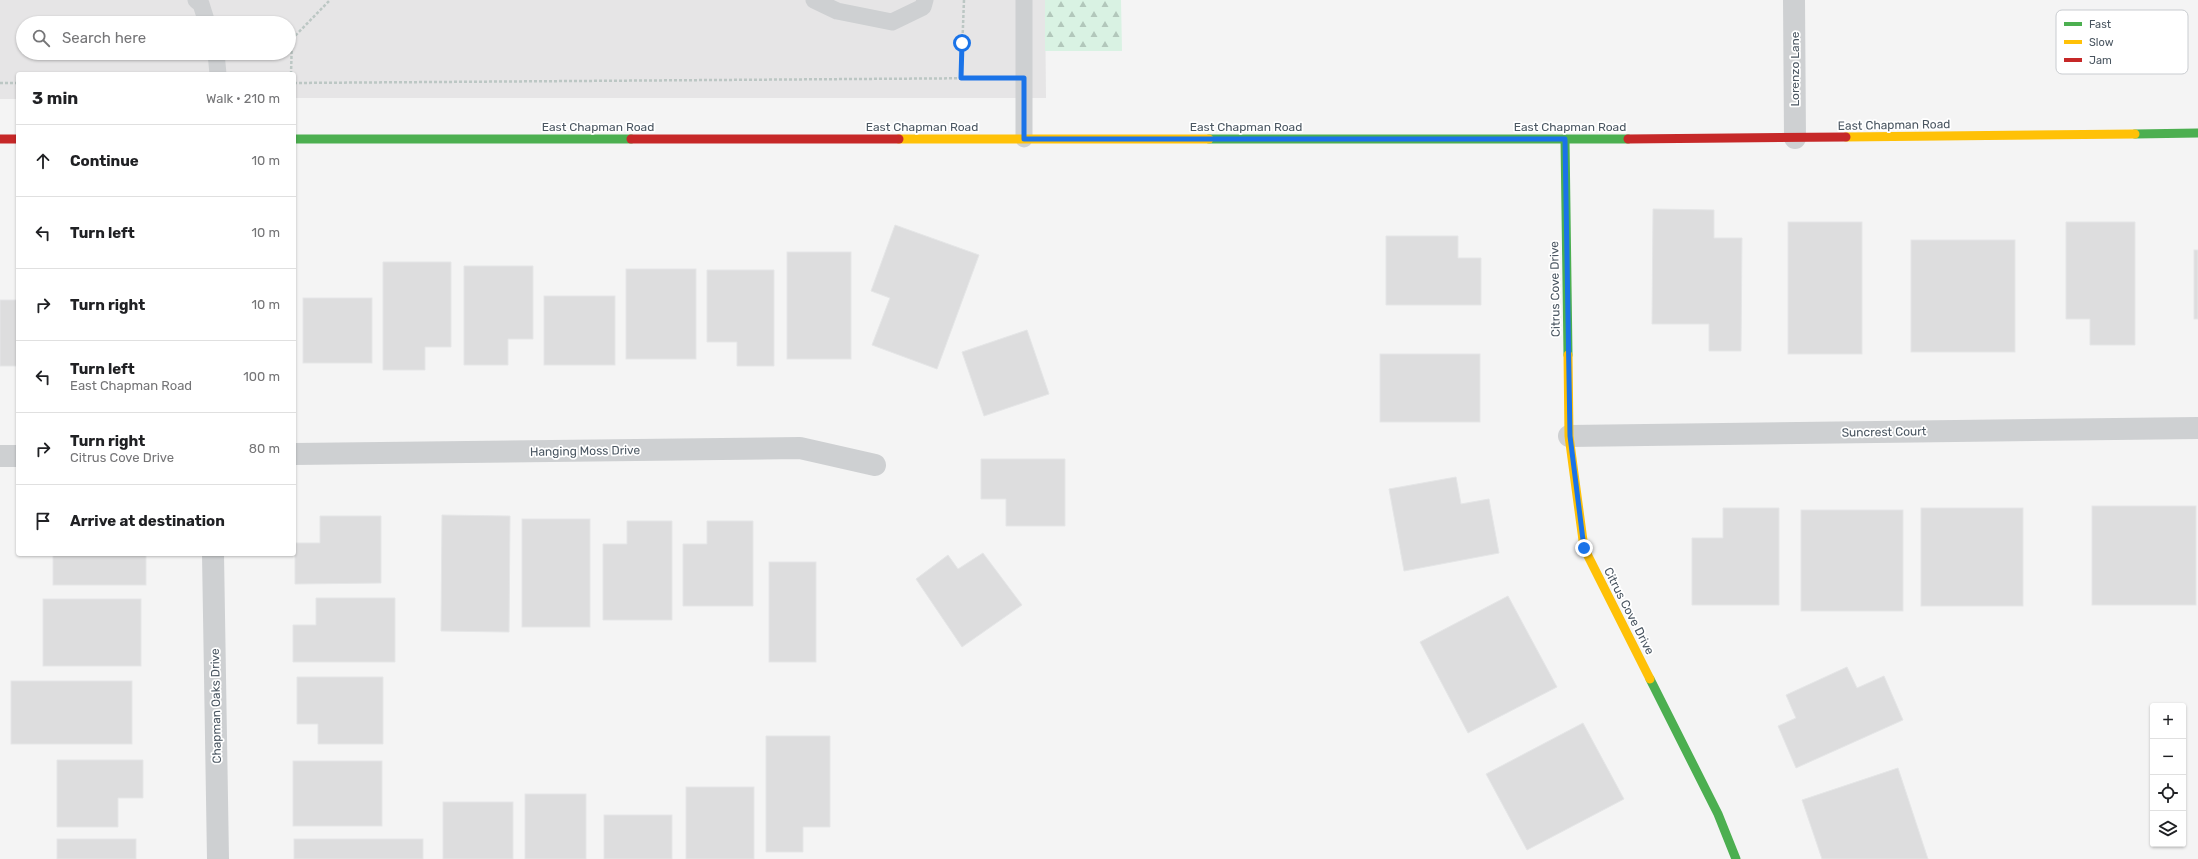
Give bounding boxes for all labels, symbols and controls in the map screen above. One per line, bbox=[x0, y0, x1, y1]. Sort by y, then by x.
legend bbox=[2056, 10, 2188, 74]
search box bbox=[16, 16, 296, 60]
text: Fast bbox=[2089, 18, 2112, 31]
icon: search bbox=[30, 27, 52, 49]
text: Search here bbox=[62, 29, 146, 47]
street label: Lorenzo Lane bbox=[1788, 31, 1802, 107]
route start bbox=[953, 34, 971, 52]
text: Slow bbox=[2089, 36, 2114, 49]
text: Jam bbox=[2089, 54, 2112, 67]
text: 3 min bbox=[32, 88, 78, 108]
text: Walk · 210 m bbox=[206, 91, 280, 106]
street label: East Chapman Road bbox=[1838, 117, 1950, 133]
street label: East Chapman Road bbox=[542, 120, 654, 134]
street label: East Chapman Road bbox=[866, 120, 978, 134]
street label: East Chapman Road bbox=[1190, 120, 1302, 134]
street label: East Chapman Road bbox=[1514, 120, 1626, 134]
icon: ahead bbox=[32, 150, 54, 172]
text: Continue bbox=[70, 152, 139, 170]
text: 10 m bbox=[251, 153, 280, 168]
icon: left bbox=[32, 222, 54, 244]
text: Turn left bbox=[70, 224, 135, 242]
text: 10 m bbox=[251, 225, 280, 240]
street label: Citrus Cove Drive bbox=[1547, 241, 1563, 337]
icon: right bbox=[32, 294, 54, 316]
text: Turn right bbox=[70, 296, 145, 314]
text: 10 m bbox=[251, 297, 280, 312]
text: Turn left bbox=[70, 360, 135, 378]
icon: left bbox=[32, 366, 54, 388]
text: 100 m bbox=[243, 369, 280, 384]
text: East Chapman Road bbox=[70, 378, 192, 393]
street label: Suncrest Court bbox=[1841, 424, 1927, 440]
text: Turn right bbox=[70, 432, 145, 450]
icon: right bbox=[32, 438, 54, 460]
text: 80 m bbox=[249, 441, 280, 456]
street label: Hanging Moss Drive bbox=[530, 443, 641, 459]
text: Citrus Cove Drive bbox=[70, 450, 174, 465]
icon: arrive bbox=[32, 510, 54, 532]
text: Arrive at destination bbox=[70, 512, 225, 530]
route end bbox=[1575, 539, 1593, 557]
street label: Citrus Cove Drive bbox=[1601, 565, 1657, 657]
street label: Chapman Oaks Drive bbox=[208, 648, 224, 764]
map controls bbox=[2150, 703, 2186, 847]
button: + bbox=[2150, 703, 2186, 739]
button: − bbox=[2150, 739, 2186, 775]
button: locate bbox=[2150, 775, 2186, 811]
button: layers bbox=[2150, 811, 2186, 847]

